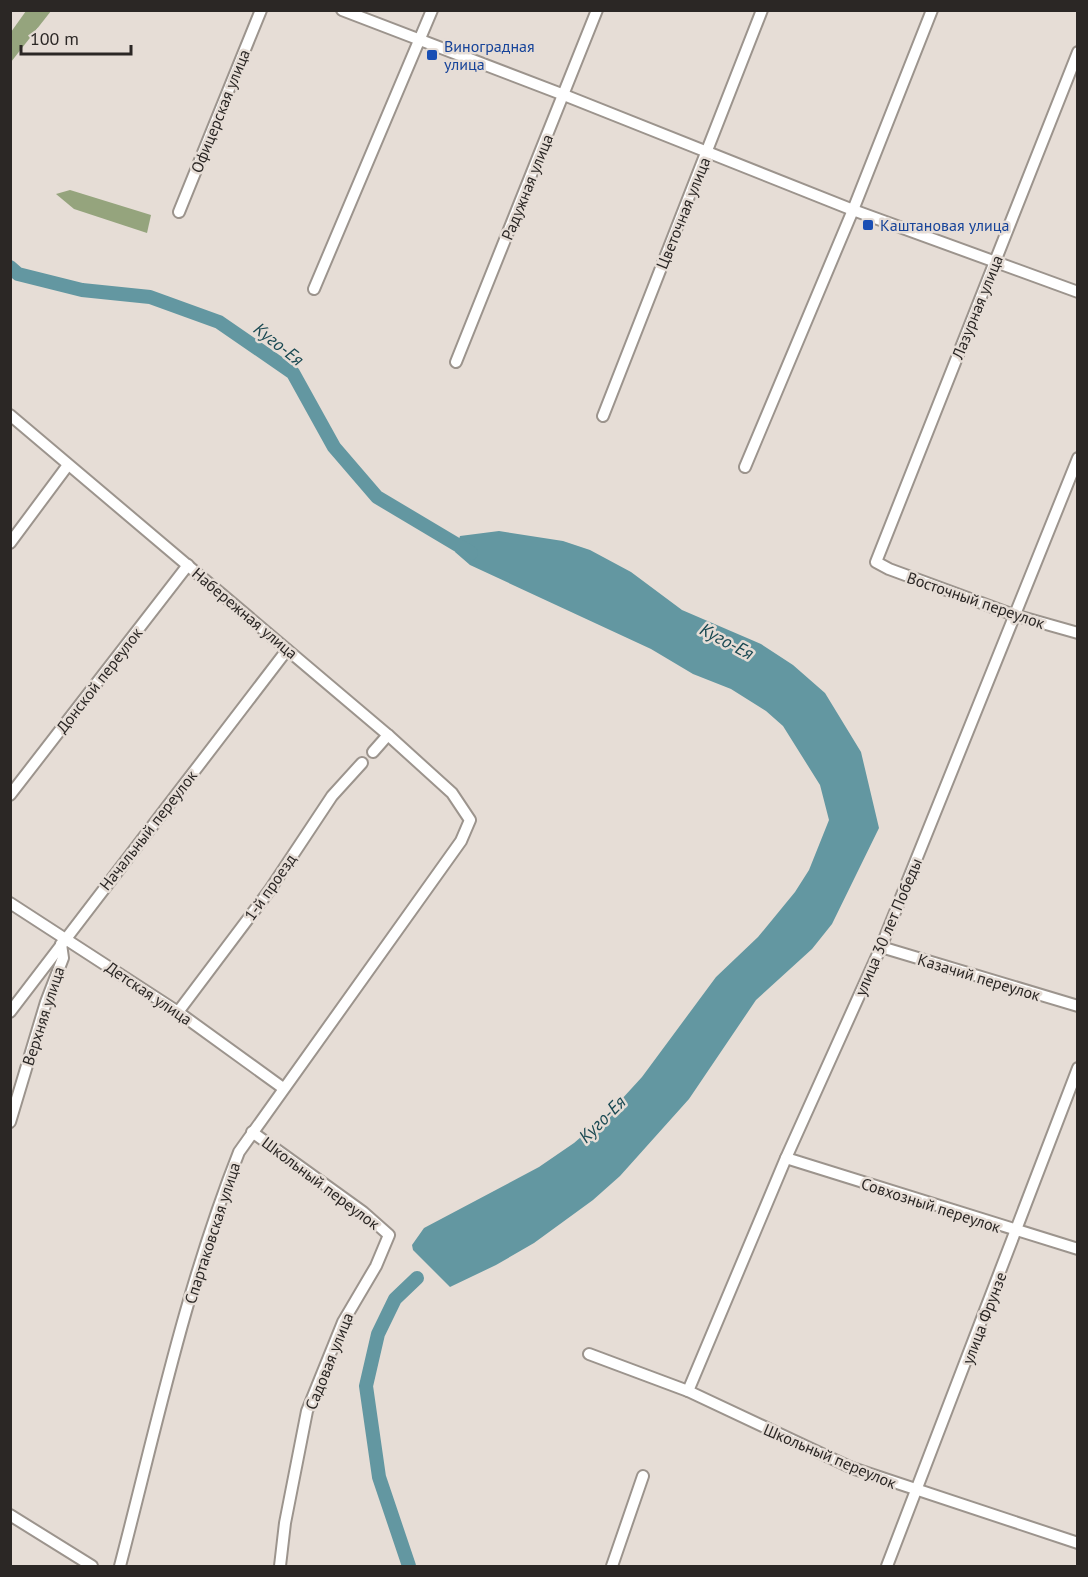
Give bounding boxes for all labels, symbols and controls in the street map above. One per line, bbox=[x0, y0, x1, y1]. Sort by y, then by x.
scale bar bbox=[21, 18, 130, 56]
text: 100 m bbox=[30, 27, 79, 50]
place label: Виноградная улица bbox=[444, 36, 535, 74]
street label: Офицерская улица bbox=[186, 46, 254, 176]
marker: Виноградная улица bbox=[425, 48, 439, 62]
street label: Радужная улица bbox=[497, 131, 557, 243]
street label: Цветочная улица bbox=[651, 154, 715, 272]
place label: Каштановая улица bbox=[880, 215, 1010, 235]
marker: Каштановая улица bbox=[861, 218, 875, 232]
street label: Лазурная улица bbox=[947, 252, 1007, 363]
water label: Куго-Ея bbox=[249, 317, 309, 371]
street label: Набережная улица bbox=[188, 563, 302, 663]
street label: Восточный переулок bbox=[905, 567, 1048, 633]
water label: Куго-Ея bbox=[696, 617, 758, 665]
street label: Донской переулок bbox=[52, 623, 147, 737]
street label: Начальный переулок bbox=[95, 766, 201, 894]
street label: 1-й проезд bbox=[240, 849, 301, 924]
street label: улица 30 лет Победы bbox=[850, 855, 926, 999]
street label: Казачий переулок bbox=[915, 949, 1043, 1005]
street label: Детская улица bbox=[102, 957, 196, 1029]
street label: Верхняя улица bbox=[18, 964, 68, 1068]
water label: Куго-Ея bbox=[573, 1090, 631, 1148]
street label: Школьный переулок bbox=[258, 1132, 384, 1234]
street label: Спартаковская улица bbox=[180, 1160, 244, 1306]
street label: Совхозный переулок bbox=[859, 1173, 1004, 1237]
street label: улица Фрунзе bbox=[957, 1269, 1011, 1367]
street label: Садовая улица bbox=[300, 1310, 358, 1412]
street label: Школьный переулок bbox=[761, 1419, 900, 1493]

